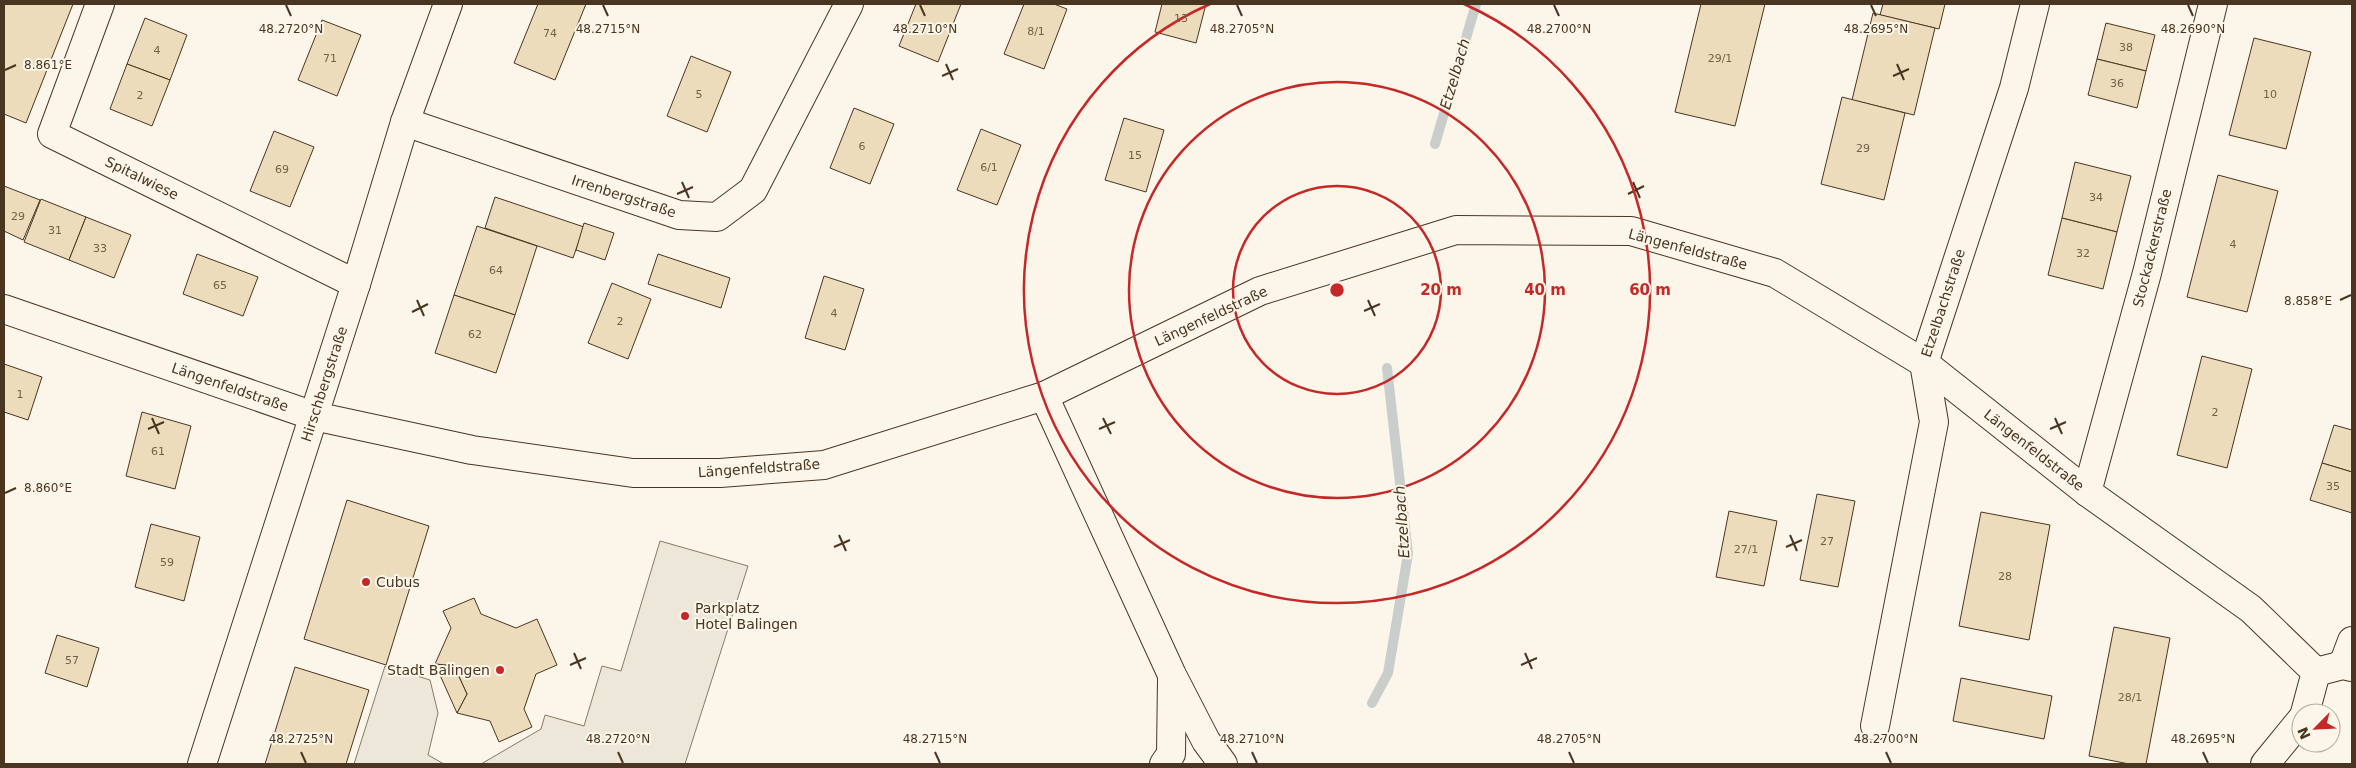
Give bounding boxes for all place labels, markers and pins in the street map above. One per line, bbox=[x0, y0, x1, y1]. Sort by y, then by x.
centre of rings bbox=[1328, 281, 1346, 299]
place label: Cubus bbox=[376, 574, 420, 590]
marker: Cubus bbox=[360, 576, 372, 588]
place label: Parkplatz Hotel Balingen bbox=[695, 600, 798, 632]
marker: Parkplatz Hotel Balingen bbox=[679, 610, 691, 622]
place label: Stadt Balingen bbox=[387, 662, 490, 678]
marker: Stadt Balingen bbox=[494, 664, 506, 676]

